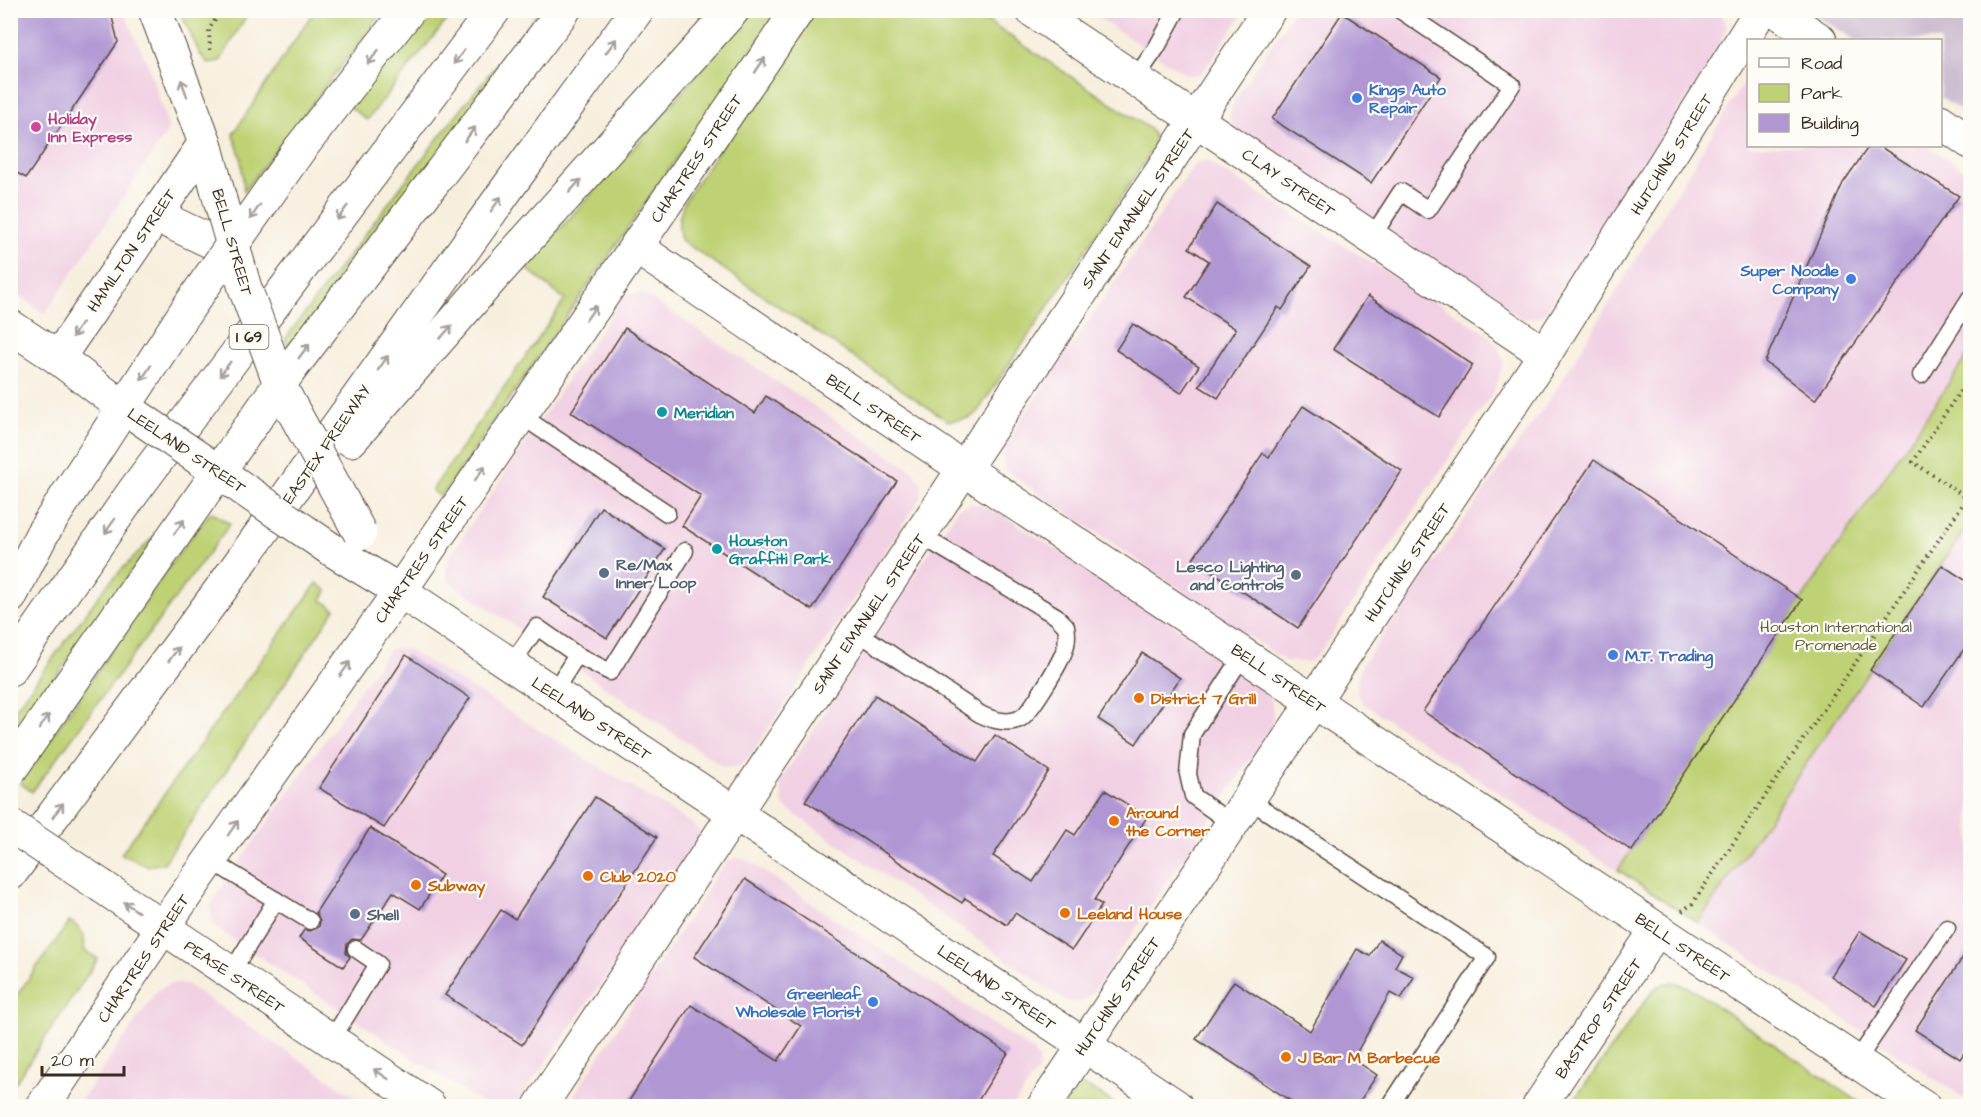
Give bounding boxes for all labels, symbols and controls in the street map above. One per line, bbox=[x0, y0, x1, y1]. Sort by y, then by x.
one-way arrow bbox=[605, 39, 617, 55]
legend bbox=[1747, 39, 1942, 147]
one-way arrow bbox=[366, 48, 379, 64]
one-way arrow bbox=[453, 49, 466, 65]
text: Road bbox=[1801, 51, 1842, 76]
one-way arrow bbox=[754, 58, 766, 74]
one-way arrow bbox=[178, 79, 189, 98]
place label: Kings Auto Repair bbox=[1369, 79, 1447, 119]
text: Park bbox=[1801, 81, 1843, 106]
street label: CHARTRES STREET bbox=[646, 90, 748, 227]
street label: HUTCHINS STREET bbox=[1626, 90, 1718, 219]
marker: Kings Auto Repair bbox=[1350, 91, 1364, 105]
place label: Holiday Inn Express bbox=[48, 108, 132, 148]
text: Building bbox=[1801, 111, 1859, 137]
marker: Holiday Inn Express bbox=[29, 120, 43, 134]
street label: SAINT EMANUEL STREET bbox=[1076, 124, 1200, 293]
one-way arrow bbox=[464, 126, 477, 142]
street label: CLAY STREET bbox=[1237, 143, 1339, 222]
one-way arrow bbox=[568, 179, 582, 194]
street label: HAMILTON STREET bbox=[82, 185, 181, 317]
street label: BELL STREET bbox=[206, 186, 258, 298]
one-way arrow bbox=[490, 196, 502, 212]
one-way arrow bbox=[249, 204, 261, 220]
one-way arrow bbox=[336, 205, 349, 221]
place label: Super Noodle Company bbox=[1739, 260, 1839, 301]
marker: Super Noodle Company bbox=[1844, 272, 1858, 286]
one-way arrow bbox=[585, 305, 597, 321]
one-way arrow bbox=[71, 321, 83, 338]
road number: I 69 bbox=[230, 325, 268, 349]
one-way arrow bbox=[439, 325, 453, 340]
one-way arrow bbox=[298, 344, 311, 360]
one-way arrow bbox=[377, 355, 389, 371]
one-way arrow bbox=[219, 361, 232, 377]
one-way arrow bbox=[139, 365, 152, 382]
street label: BELL STREET bbox=[822, 369, 925, 449]
street label: EASTEX FREEWAY bbox=[277, 380, 376, 509]
place label: Meridian bbox=[674, 402, 734, 424]
street label: LEELAND STREET bbox=[123, 403, 250, 499]
marker: Meridian bbox=[655, 405, 669, 419]
one-way arrow bbox=[474, 465, 486, 482]
street label: CHARTRES STREET bbox=[370, 491, 474, 628]
street label: HUTCHINS STREET bbox=[1360, 499, 1456, 626]
one-way arrow bbox=[104, 518, 116, 534]
one-way arrow bbox=[173, 520, 185, 536]
street label: SAINT EMANUEL STREET bbox=[807, 529, 931, 698]
place label: Houston Graffiti Park bbox=[729, 530, 831, 570]
marker: Houston Graffiti Park bbox=[710, 542, 724, 556]
place label: Re/Max Inner Loop bbox=[616, 554, 696, 594]
place label: Lesco Lighting and Controls bbox=[1176, 556, 1285, 596]
marker: Re/Max Inner Loop bbox=[597, 566, 611, 580]
marker: Lesco Lighting and Controls bbox=[1289, 568, 1303, 582]
park label: Houston International Promenade bbox=[1760, 616, 1912, 656]
street label: BELL STREET bbox=[1227, 639, 1330, 719]
place label: M.T. Trading bbox=[1625, 645, 1714, 669]
one-way arrow bbox=[168, 646, 180, 662]
marker: M.T. Trading bbox=[1606, 648, 1620, 662]
one-way arrow bbox=[339, 661, 351, 677]
street label: LEELAND STREET bbox=[527, 672, 656, 766]
place label: District 7 Grill bbox=[1151, 688, 1257, 710]
marker: District 7 Grill bbox=[1132, 691, 1146, 705]
one-way arrow bbox=[38, 714, 50, 730]
place label: Around the Corner bbox=[1125, 802, 1210, 842]
one-way arrow bbox=[52, 803, 64, 819]
marker: Around the Corner bbox=[1107, 814, 1121, 828]
one-way arrow bbox=[227, 821, 239, 837]
place label: Club 2020 bbox=[600, 866, 676, 888]
marker: Club 2020 bbox=[581, 869, 595, 883]
place label: Subway bbox=[427, 875, 485, 898]
marker: Subway bbox=[409, 878, 423, 892]
street label: CHARTRES STREET bbox=[93, 890, 195, 1027]
one-way arrow bbox=[123, 900, 140, 913]
place label: Leeland House bbox=[1077, 903, 1183, 925]
place label: Shell bbox=[366, 904, 399, 926]
marker: Leeland House bbox=[1058, 906, 1072, 920]
marker: Shell bbox=[348, 907, 362, 921]
street label: BELL STREET bbox=[1631, 908, 1734, 988]
street label: HUTCHINS STREET bbox=[1070, 933, 1166, 1060]
street label: PEASE STREET bbox=[180, 935, 289, 1019]
street label: LEELAND STREET bbox=[933, 940, 1060, 1036]
street label: BASTROP STREET bbox=[1550, 954, 1647, 1083]
place label: Greenleaf Wholesale Florist bbox=[735, 983, 862, 1023]
marker: Greenleaf Wholesale Florist bbox=[866, 995, 880, 1009]
scale bar bbox=[42, 1039, 124, 1077]
place label: J Bar M Barbecue bbox=[1297, 1047, 1441, 1069]
text: 20 m bbox=[51, 1048, 94, 1073]
marker: J Bar M Barbecue bbox=[1279, 1050, 1293, 1064]
one-way arrow bbox=[373, 1068, 389, 1080]

